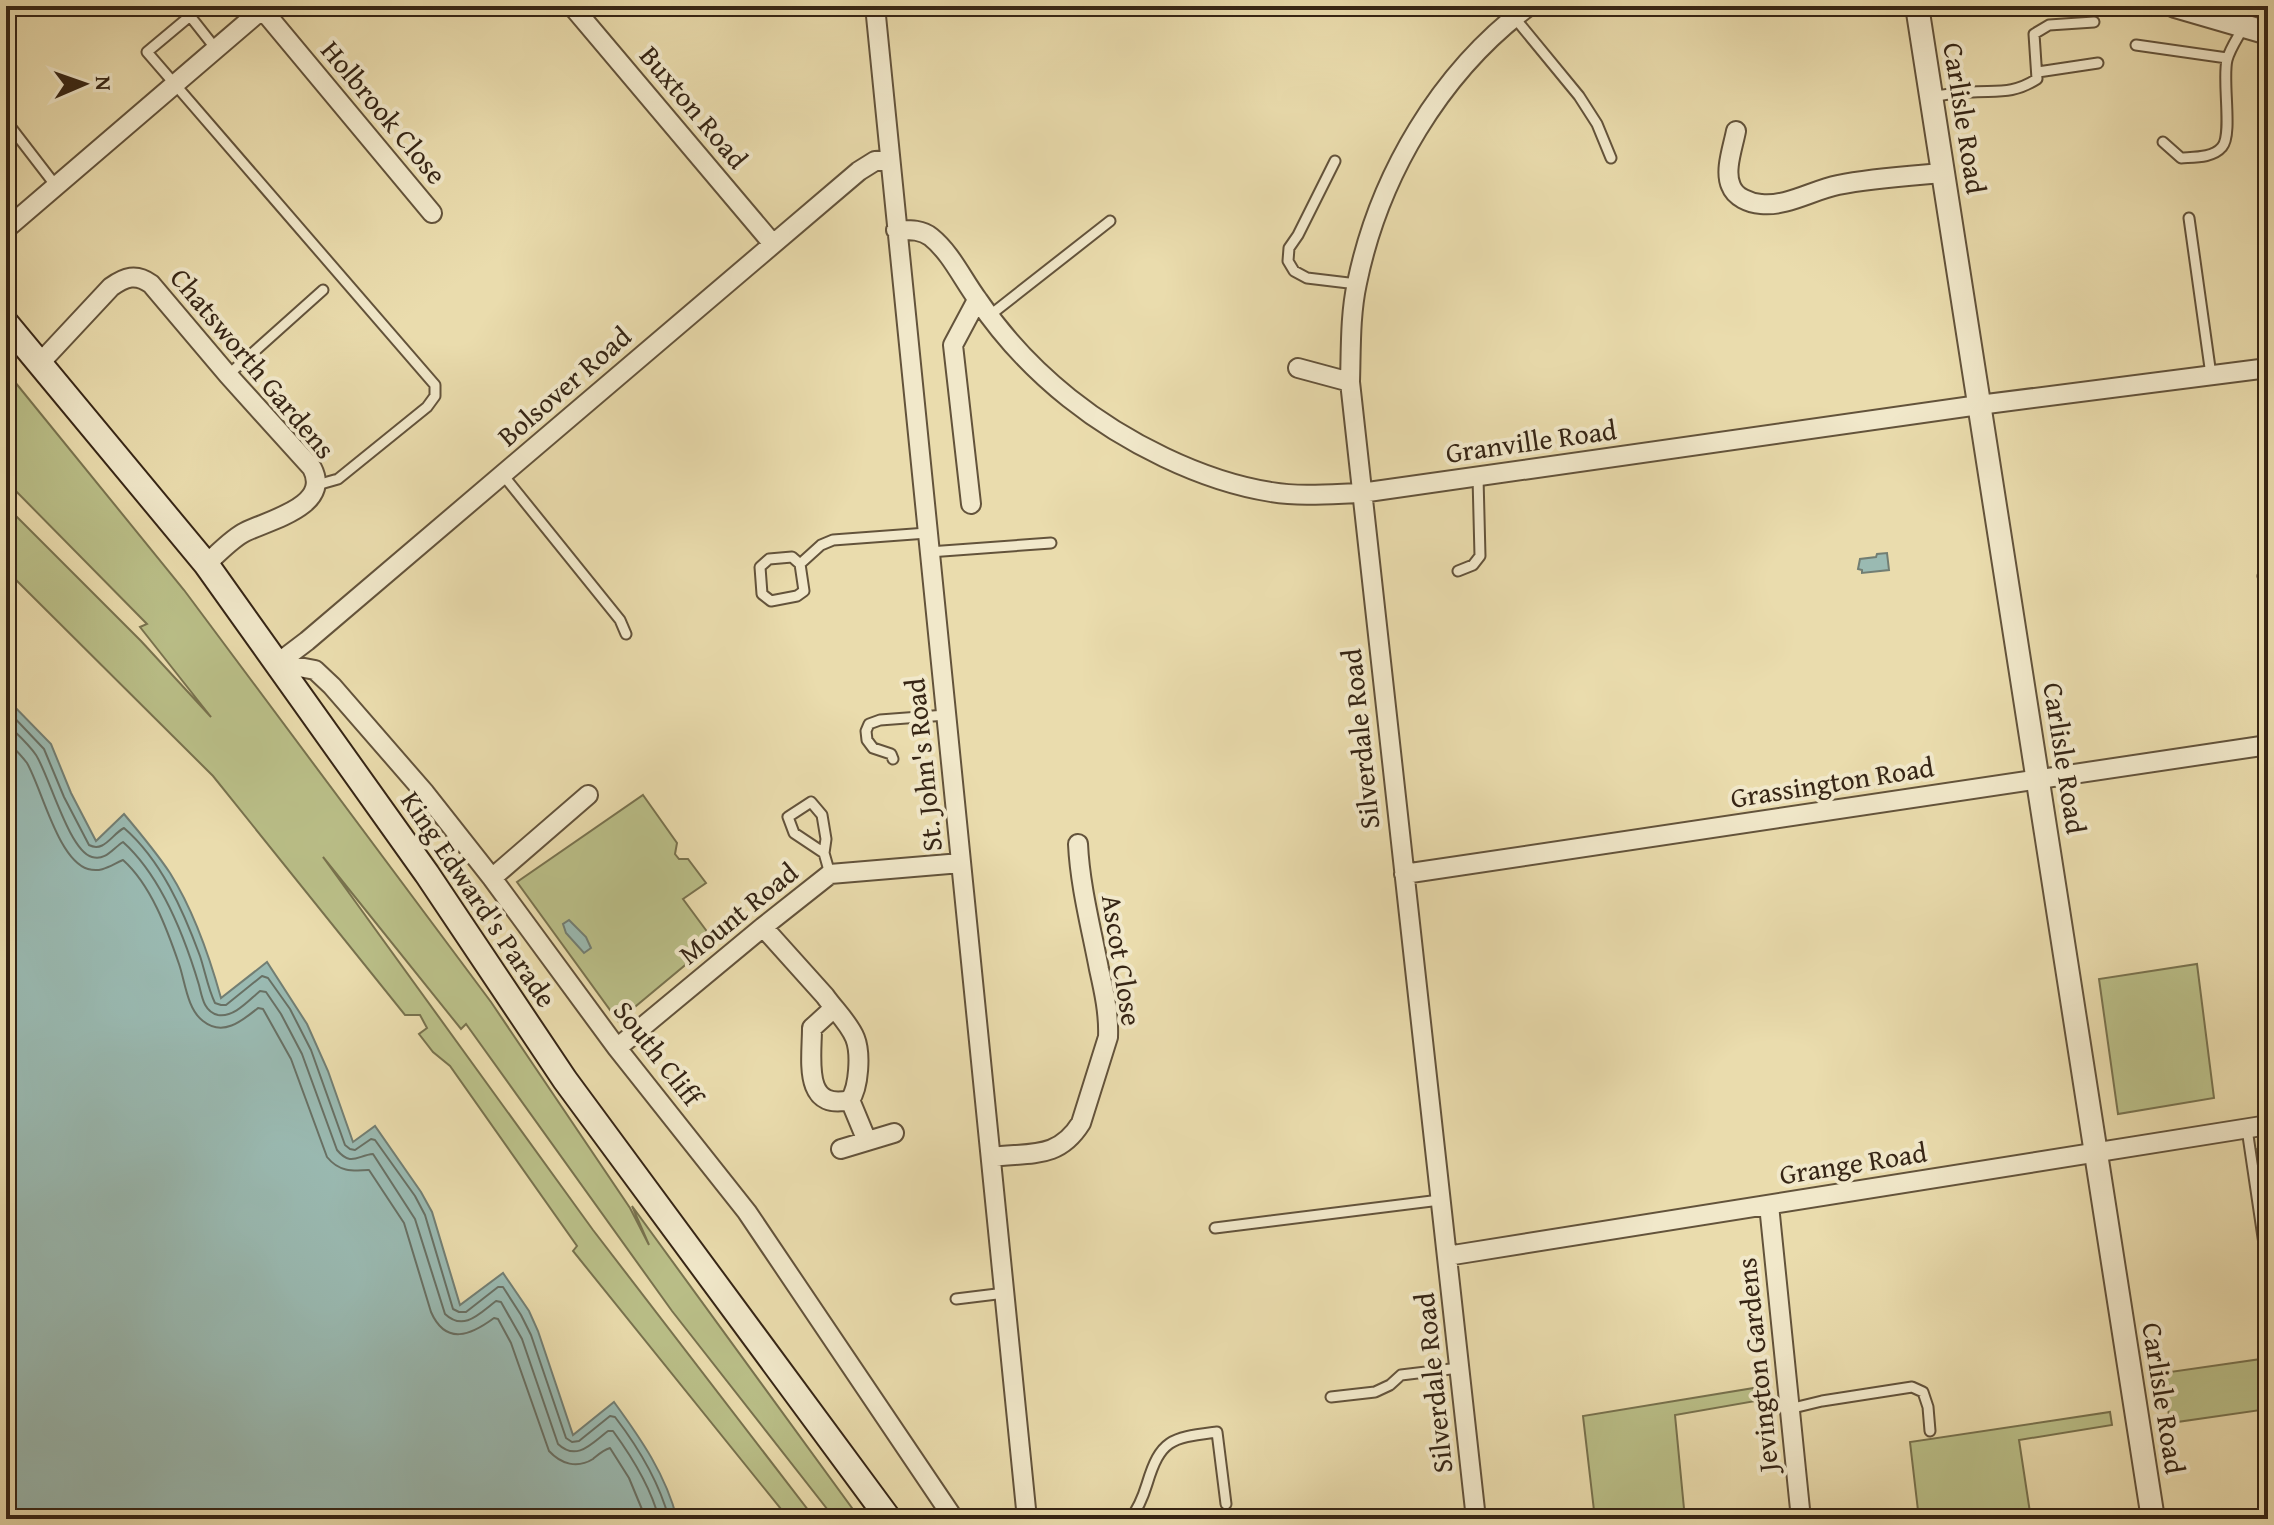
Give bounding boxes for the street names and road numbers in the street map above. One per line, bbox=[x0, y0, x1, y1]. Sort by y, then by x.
street label: Holbrook Close bbox=[312, 31, 457, 193]
street label: Buxton Road bbox=[630, 36, 758, 177]
street label: Carlisle Road bbox=[1933, 39, 1998, 197]
street label: Chatsworth Gardens bbox=[161, 258, 346, 467]
street label: Bolsover Road bbox=[488, 316, 640, 455]
street label: Granville Road bbox=[1443, 408, 1619, 473]
street label: Silverdale Road bbox=[1330, 647, 1389, 831]
street label: St. John's Road bbox=[893, 676, 952, 854]
street label: Carlisle Road bbox=[2033, 679, 2098, 837]
street label: Grassington Road bbox=[1727, 745, 1937, 818]
street label: King Edward's Parade bbox=[392, 782, 567, 1015]
street label: Mount Road bbox=[669, 852, 806, 973]
street label: Ascot Close bbox=[1092, 891, 1153, 1029]
street label: South Cliff bbox=[604, 991, 715, 1116]
street label: Grange Road bbox=[1776, 1131, 1930, 1194]
street label: Jevington Gardens bbox=[1725, 1256, 1788, 1477]
street label: Silverdale Road bbox=[1403, 1291, 1462, 1475]
street label: Carlisle Road bbox=[2132, 1319, 2197, 1477]

